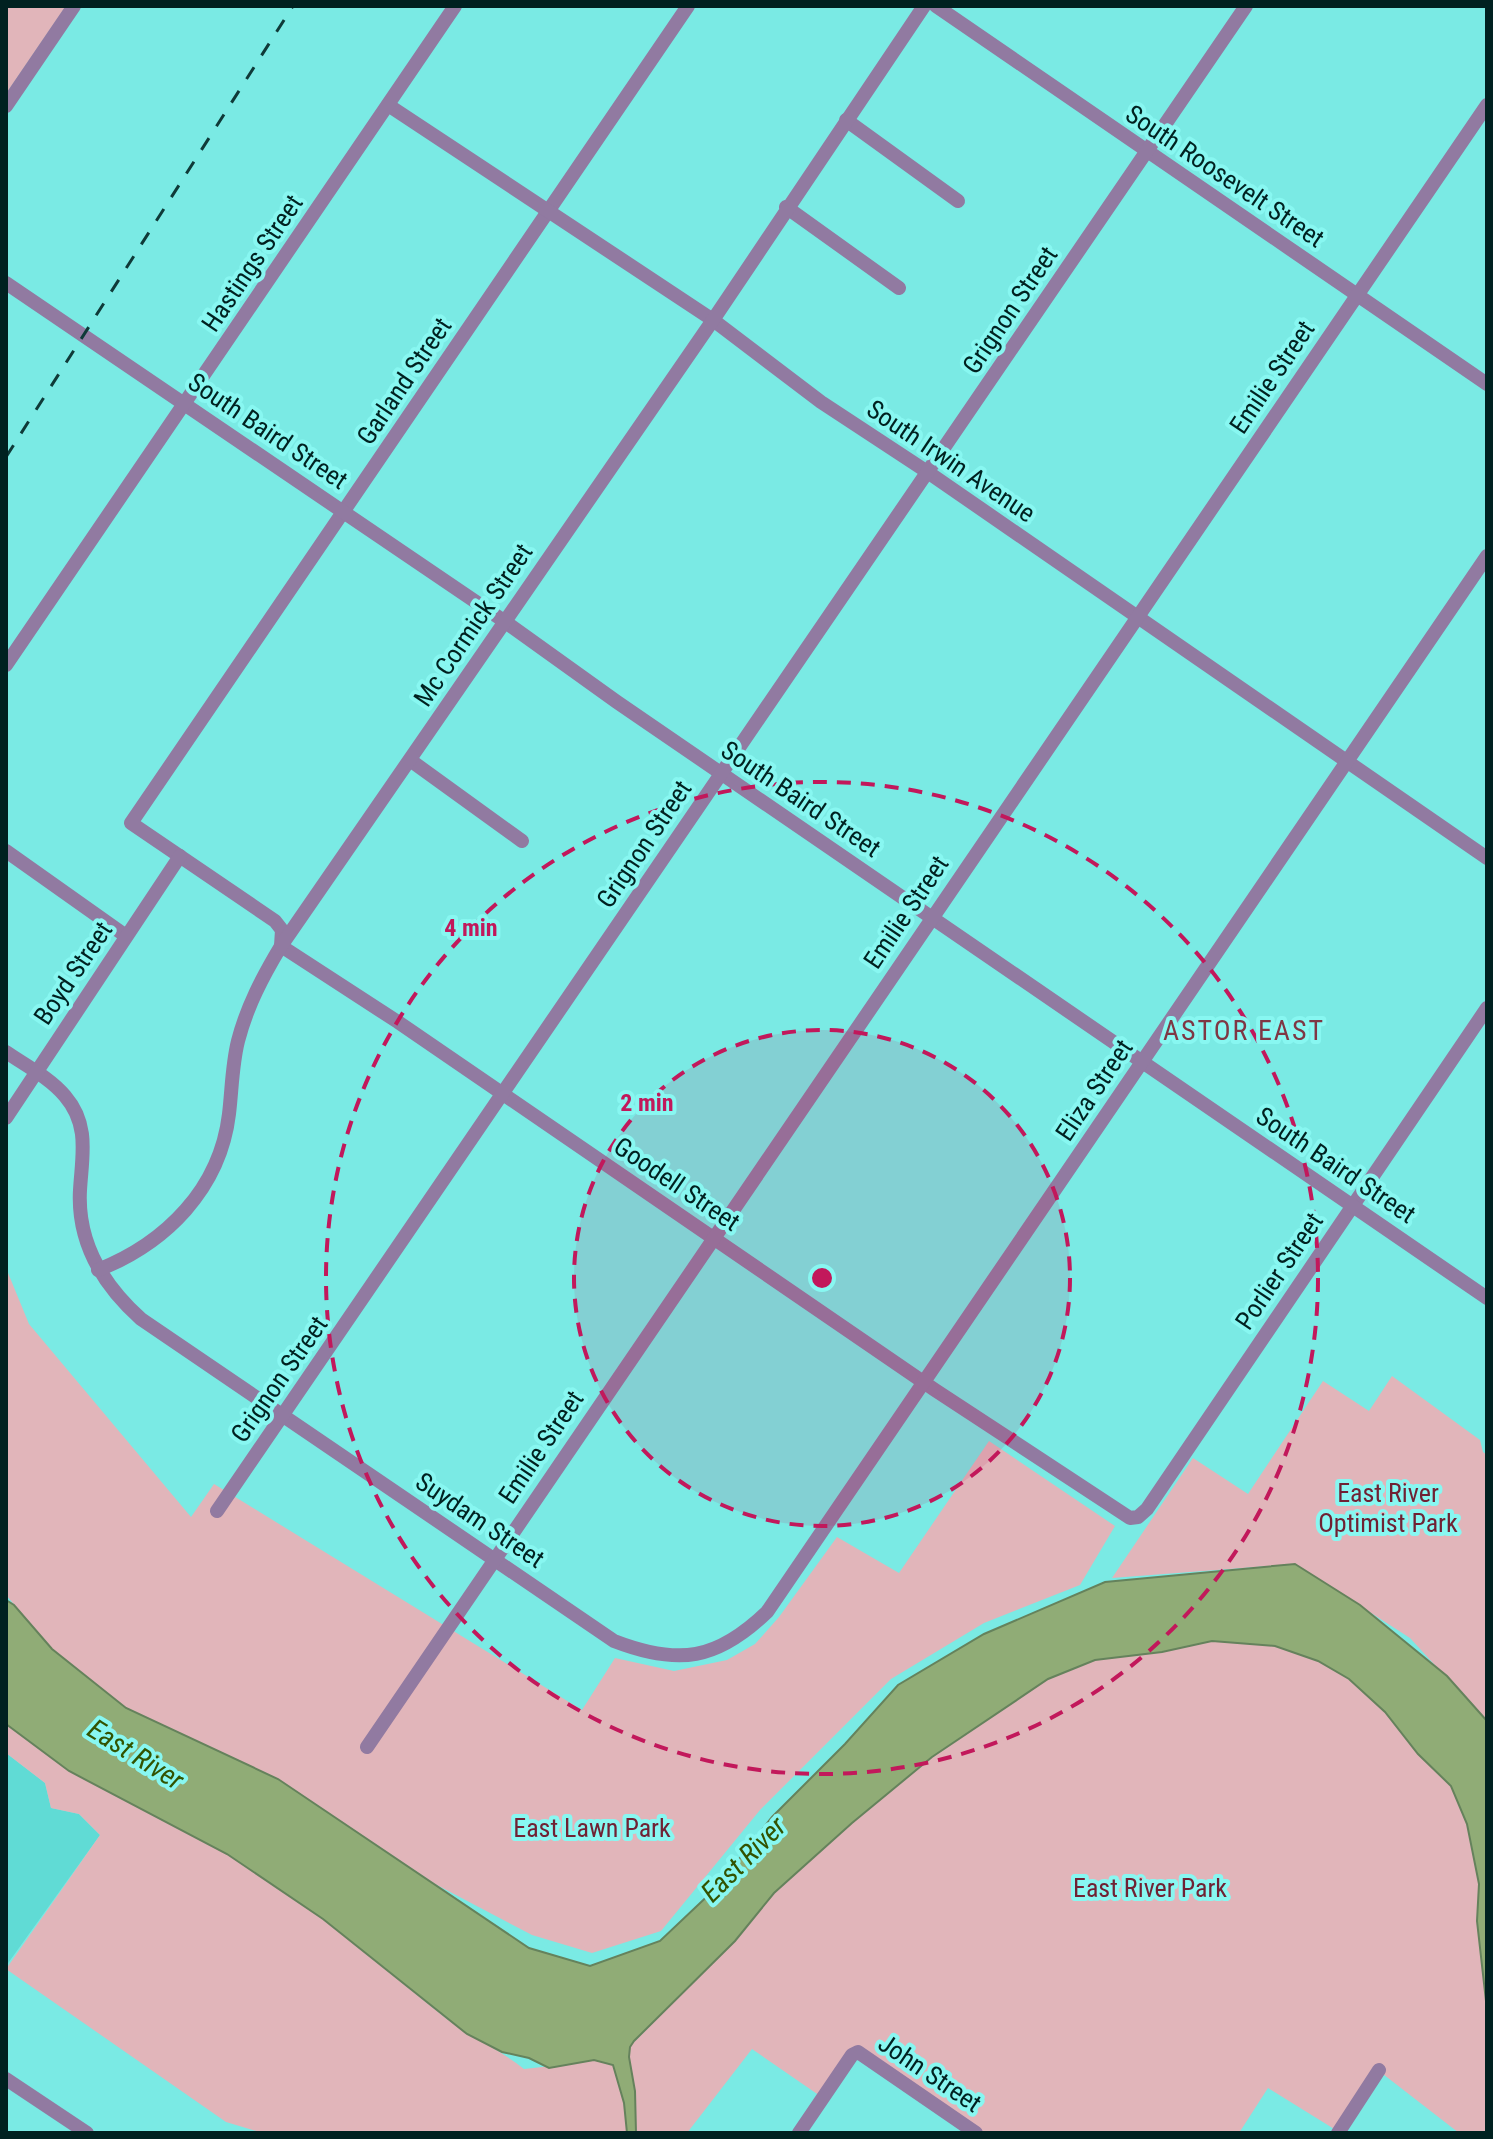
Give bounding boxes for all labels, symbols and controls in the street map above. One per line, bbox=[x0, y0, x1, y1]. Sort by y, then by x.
street label: South Roosevelt Street bbox=[1120, 98, 1330, 254]
street label: Hastings Street bbox=[195, 189, 309, 337]
street label: Grignon Street bbox=[956, 241, 1064, 379]
street label: Garland Street bbox=[351, 312, 457, 450]
street label: Emilie Street bbox=[1223, 315, 1321, 439]
street label: South Baird Street bbox=[183, 367, 353, 495]
street label: South Irwin Avenue bbox=[861, 394, 1041, 528]
street label: Mc Cormick Street bbox=[408, 538, 538, 712]
street label: South Baird Street bbox=[716, 735, 886, 863]
street label: Grignon Street bbox=[590, 775, 698, 913]
street label: Emilie Street bbox=[857, 850, 955, 974]
text: 4 min bbox=[444, 914, 498, 942]
street label: Boyd Street bbox=[28, 916, 118, 1030]
district label: ASTOR EAST bbox=[1163, 1014, 1325, 1047]
street label: Eliza Street bbox=[1049, 1034, 1139, 1146]
text: 2 min bbox=[620, 1089, 674, 1117]
street label: South Baird Street bbox=[1251, 1101, 1421, 1229]
street label: Goodell Street bbox=[608, 1131, 746, 1237]
street label: Porlier Street bbox=[1229, 1207, 1329, 1335]
centre of rings bbox=[808, 1264, 836, 1292]
street label: Grignon Street bbox=[224, 1310, 334, 1448]
street label: Emilie Street bbox=[492, 1385, 590, 1509]
street label: Suydam Street bbox=[410, 1466, 550, 1574]
park label: East River Optimist Park bbox=[1318, 1478, 1458, 1538]
water label: East River bbox=[82, 1712, 190, 1797]
water label: East River bbox=[694, 1810, 793, 1909]
park label: East Lawn Park bbox=[513, 1813, 671, 1843]
park label: East River Park bbox=[1073, 1873, 1227, 1903]
street label: John Street bbox=[873, 2028, 987, 2118]

